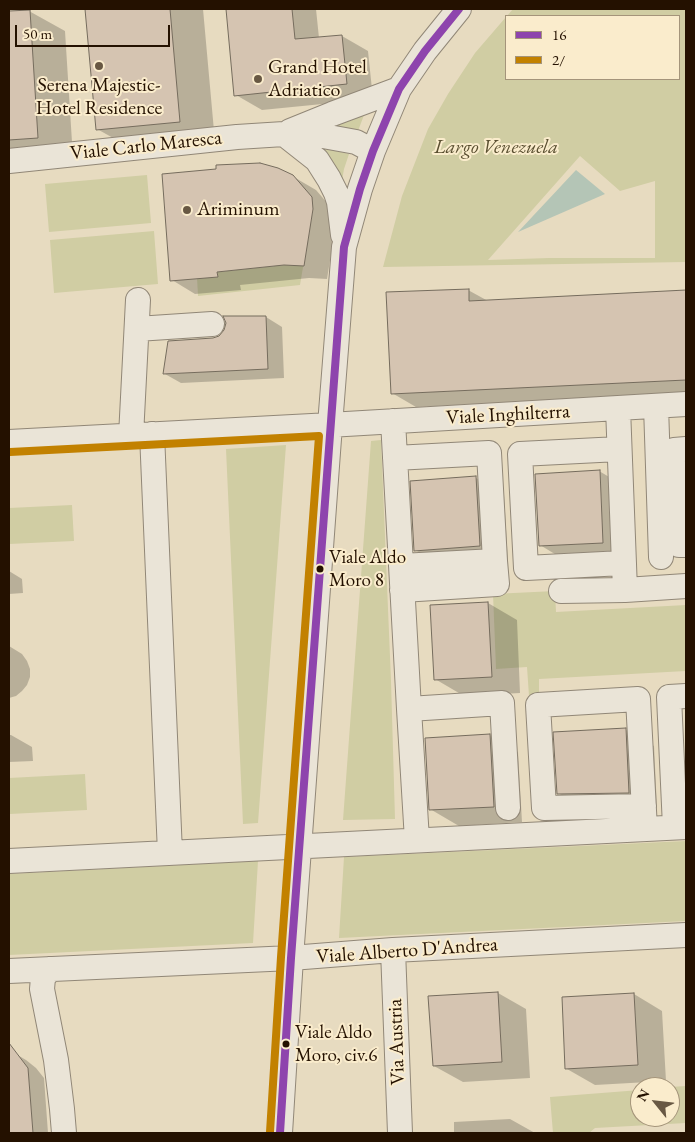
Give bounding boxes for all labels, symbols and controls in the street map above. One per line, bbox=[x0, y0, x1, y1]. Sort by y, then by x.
scale bar bbox=[18, 15, 172, 47]
legend bbox=[505, 15, 680, 80]
text: 50 m bbox=[23, 24, 52, 43]
text: 16 bbox=[552, 25, 566, 44]
text: 2/ bbox=[552, 50, 565, 69]
place label: Grand Hotel Adriatico bbox=[268, 56, 367, 103]
marker: Serena Majestic- Hotel Residence bbox=[93, 60, 105, 72]
marker: Grand Hotel Adriatico bbox=[252, 73, 264, 85]
place label: Serena Majestic- Hotel Residence bbox=[36, 74, 162, 121]
street label: Viale Carlo Maresca bbox=[69, 126, 223, 166]
park label: Largo Venezuela bbox=[434, 136, 558, 160]
place label: Ariminum bbox=[197, 198, 280, 222]
marker: Ariminum bbox=[181, 204, 193, 216]
street label: Viale Inghilterra bbox=[445, 400, 571, 430]
place label: Viale Aldo Moro 8 bbox=[329, 547, 406, 591]
marker: Viale Aldo Moro 8 bbox=[315, 564, 325, 574]
street label: Viale Alberto D'Andrea bbox=[315, 933, 499, 969]
street label: Via Austria bbox=[383, 998, 411, 1086]
place label: Viale Aldo Moro, civ.6 bbox=[295, 1022, 377, 1066]
marker: Viale Aldo Moro, civ.6 bbox=[281, 1039, 291, 1049]
north arrow bbox=[630, 1077, 680, 1127]
text: N bbox=[632, 1086, 653, 1105]

